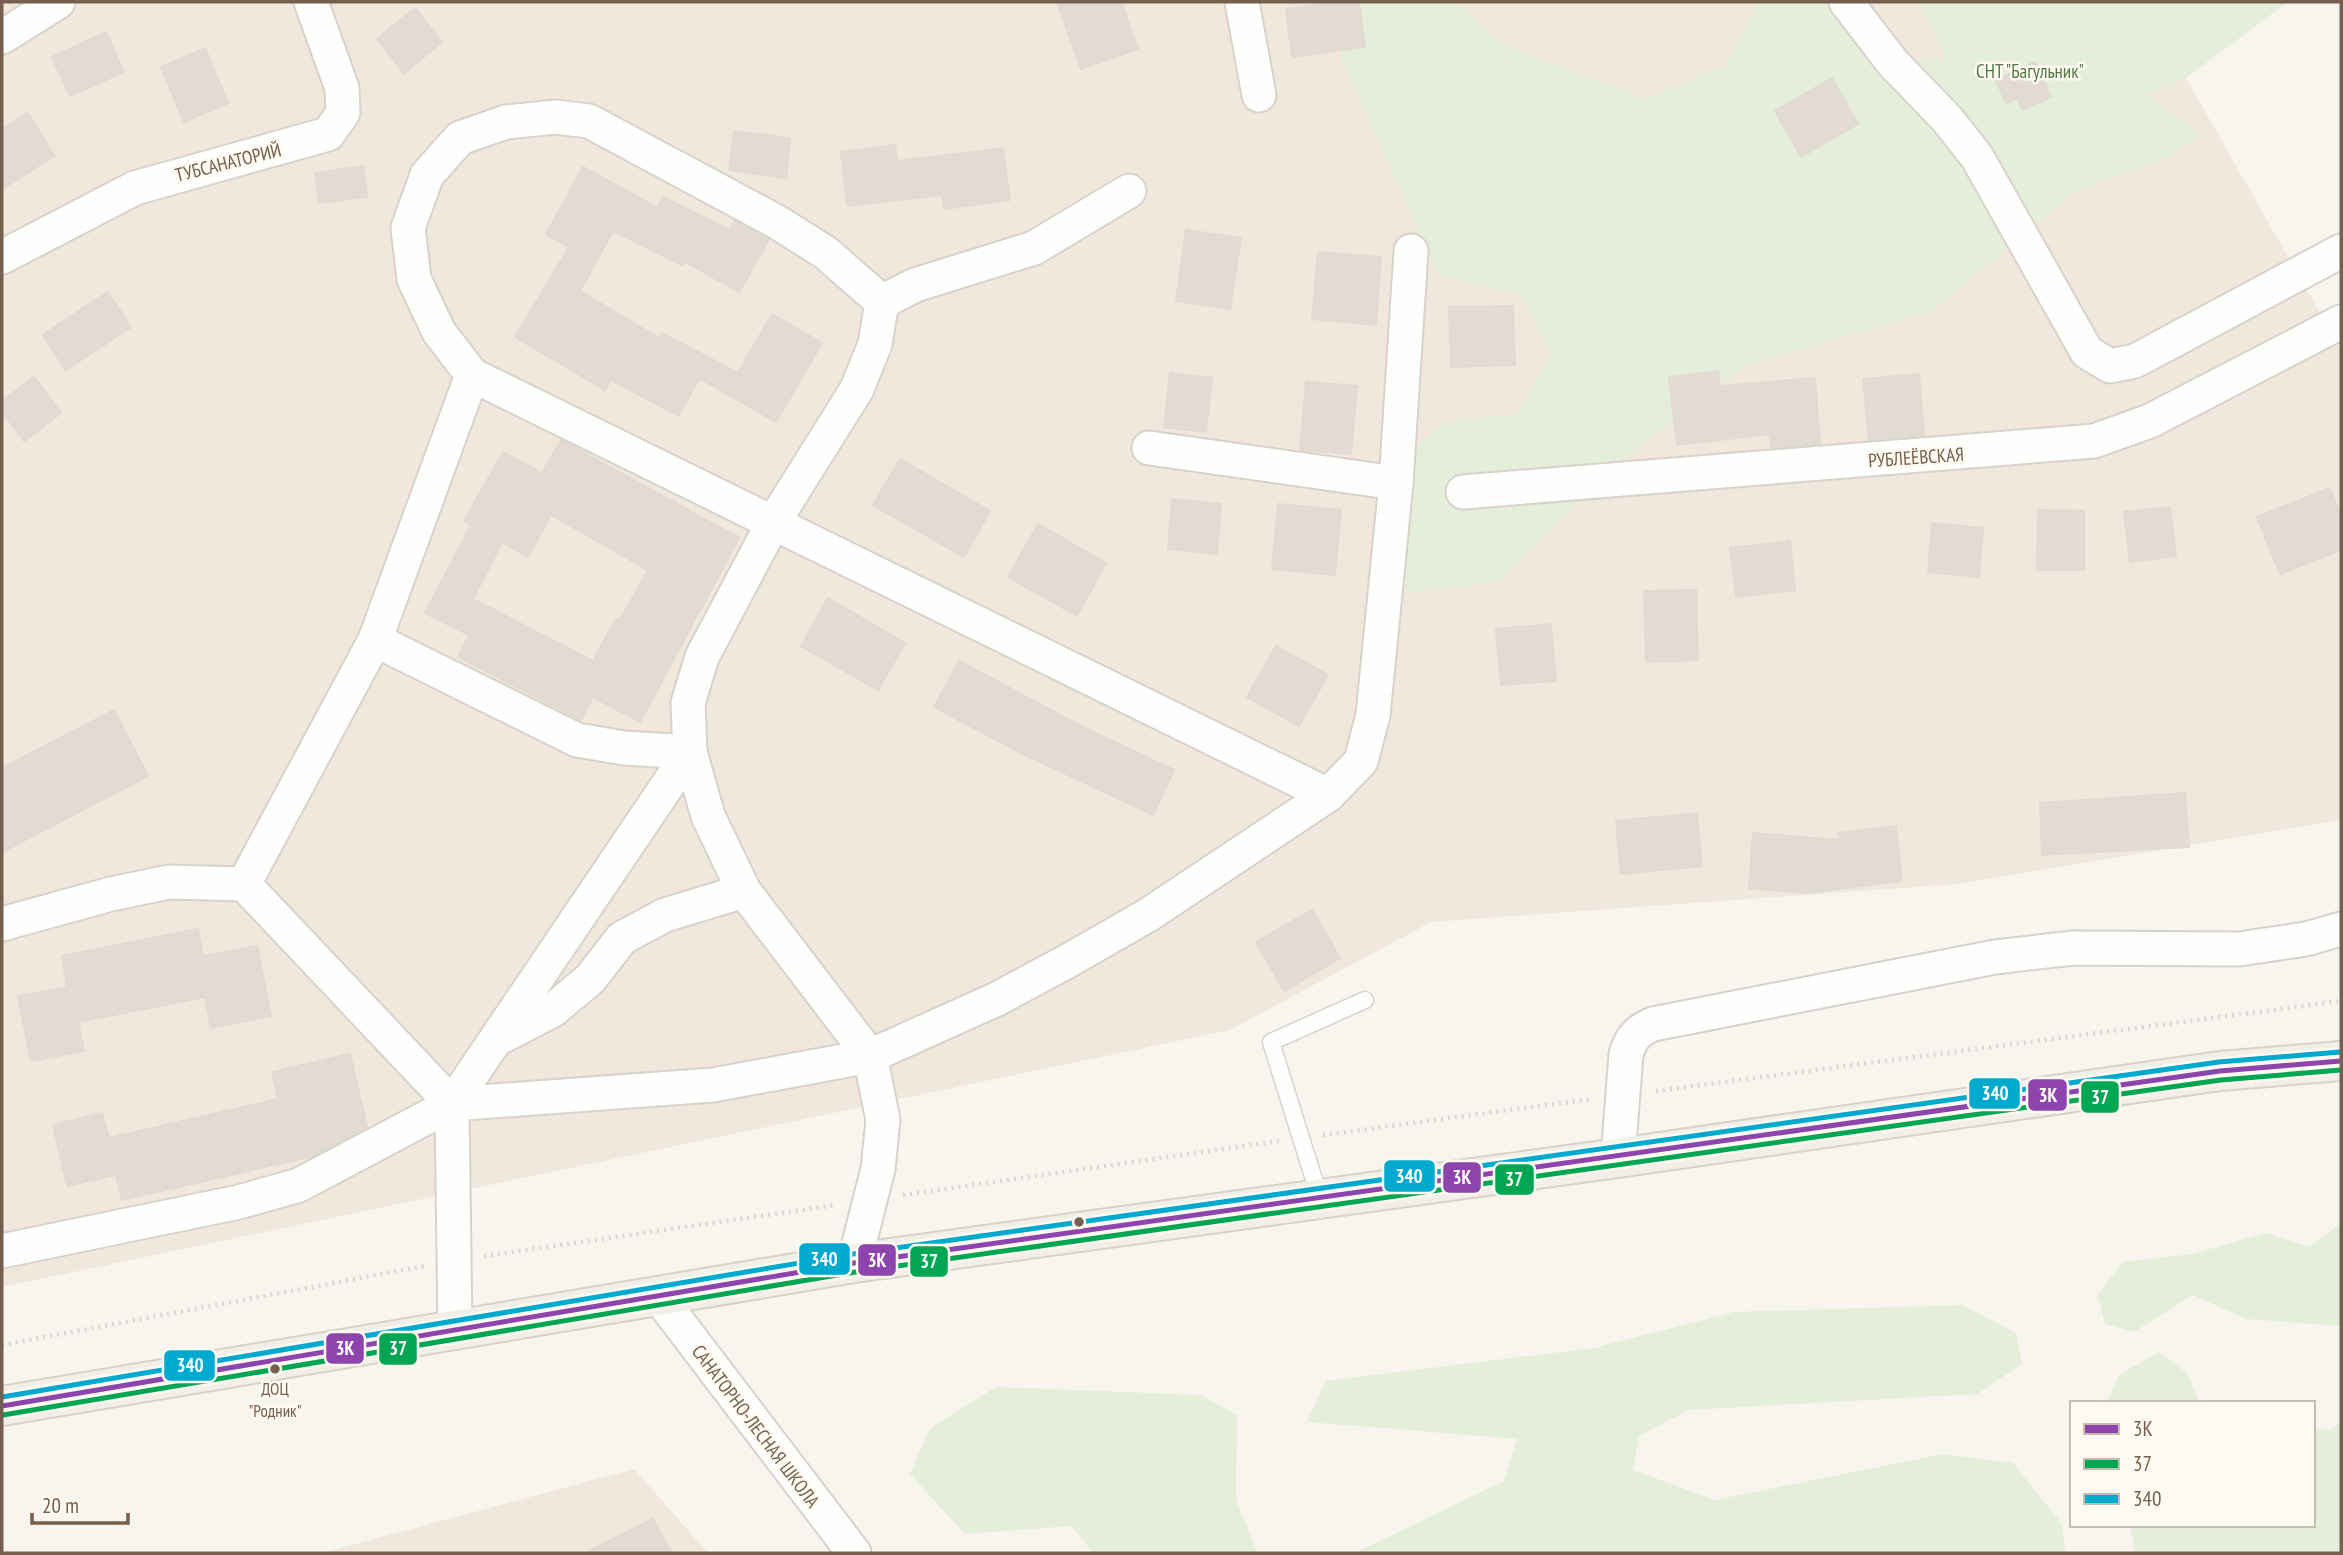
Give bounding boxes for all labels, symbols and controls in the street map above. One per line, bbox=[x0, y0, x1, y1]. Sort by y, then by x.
park label: СНТ "Багульник" bbox=[1976, 59, 2084, 83]
street label: ТУБСАНАТОРИЙ bbox=[173, 137, 283, 187]
street label: РУБЛЕЁВСКАЯ bbox=[1867, 442, 1965, 472]
line badge: 340 bbox=[1968, 1077, 2021, 1110]
line badge: 3К bbox=[2027, 1078, 2068, 1112]
line badge: 37 bbox=[2080, 1080, 2120, 1114]
text: 340 bbox=[1981, 1081, 2009, 1105]
text: 3К bbox=[2039, 1083, 2058, 1107]
text: 37 bbox=[2091, 1085, 2109, 1109]
line badge: 340 bbox=[1383, 1159, 1436, 1193]
line badge: 3К bbox=[1442, 1161, 1482, 1194]
line badge: 37 bbox=[1494, 1163, 1535, 1196]
text: 340 bbox=[1395, 1164, 1423, 1188]
text: 3К bbox=[1453, 1165, 1472, 1189]
text: 37 bbox=[1505, 1167, 1523, 1191]
unlabelled marker bbox=[1072, 1215, 1086, 1229]
line badge: 340 bbox=[798, 1242, 851, 1276]
line badge: 3К bbox=[857, 1243, 897, 1277]
line badge: 37 bbox=[909, 1245, 949, 1278]
text: 340 bbox=[810, 1247, 838, 1271]
text: 3К bbox=[868, 1248, 887, 1272]
text: 37 bbox=[920, 1249, 938, 1273]
line badge: 3К bbox=[325, 1332, 365, 1365]
line badge: 37 bbox=[378, 1332, 418, 1366]
text: 3К bbox=[336, 1336, 355, 1360]
text: 37 bbox=[389, 1336, 407, 1360]
street label: САНАТОРНО-ЛЕСНАЯ ШКОЛА bbox=[687, 1340, 825, 1512]
line badge: 340 bbox=[163, 1349, 216, 1382]
text: 340 bbox=[176, 1353, 204, 1377]
marker: ДОЦ "Родник" bbox=[268, 1362, 282, 1376]
place label: ДОЦ "Родник" bbox=[248, 1378, 302, 1422]
legend bbox=[2070, 1401, 2315, 1527]
text: 3К bbox=[2133, 1415, 2153, 1442]
text: 37 bbox=[2133, 1450, 2152, 1477]
scale bar bbox=[32, 1482, 128, 1526]
text: 340 bbox=[2133, 1485, 2161, 1512]
text: 20 m bbox=[42, 1492, 79, 1519]

